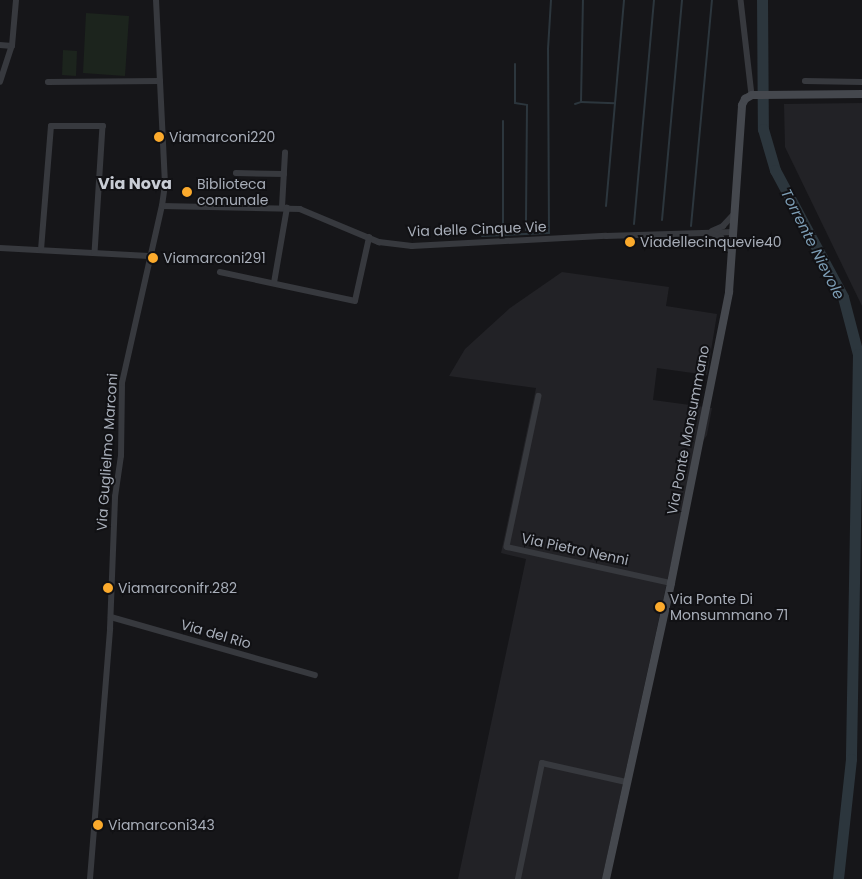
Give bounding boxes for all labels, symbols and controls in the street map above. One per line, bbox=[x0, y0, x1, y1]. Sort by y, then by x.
place label: Viamarconi220 bbox=[169, 129, 275, 145]
marker: Viamarconi220 bbox=[153, 131, 165, 143]
district label: Via Nova bbox=[98, 174, 172, 194]
place label: Biblioteca comunale bbox=[197, 176, 268, 208]
marker: Biblioteca comunale bbox=[181, 186, 193, 198]
water label: Torrente Nievole bbox=[777, 186, 849, 302]
street label: Via delle Cinque Vie bbox=[407, 218, 547, 240]
place label: Viadellecinquevie40 bbox=[640, 234, 782, 250]
marker: Viadellecinquevie40 bbox=[624, 236, 636, 248]
place label: Viamarconi291 bbox=[163, 250, 266, 266]
marker: Viamarconi291 bbox=[147, 252, 159, 264]
street label: Via Ponte Monsummano bbox=[663, 344, 713, 516]
street label: Via Guglielmo Marconi bbox=[93, 373, 121, 531]
street label: Via Pietro Nenni bbox=[520, 529, 630, 569]
place label: Viamarconifr.282 bbox=[118, 580, 237, 596]
marker: Viamarconifr.282 bbox=[102, 582, 114, 594]
place label: Via Ponte Di Monsummano 71 bbox=[670, 591, 788, 624]
marker: Via Ponte Di Monsummano 71 bbox=[654, 601, 666, 613]
street label: Via del Rio bbox=[179, 616, 253, 652]
place label: Viamarconi343 bbox=[108, 817, 215, 833]
marker: Viamarconi343 bbox=[92, 819, 104, 831]

